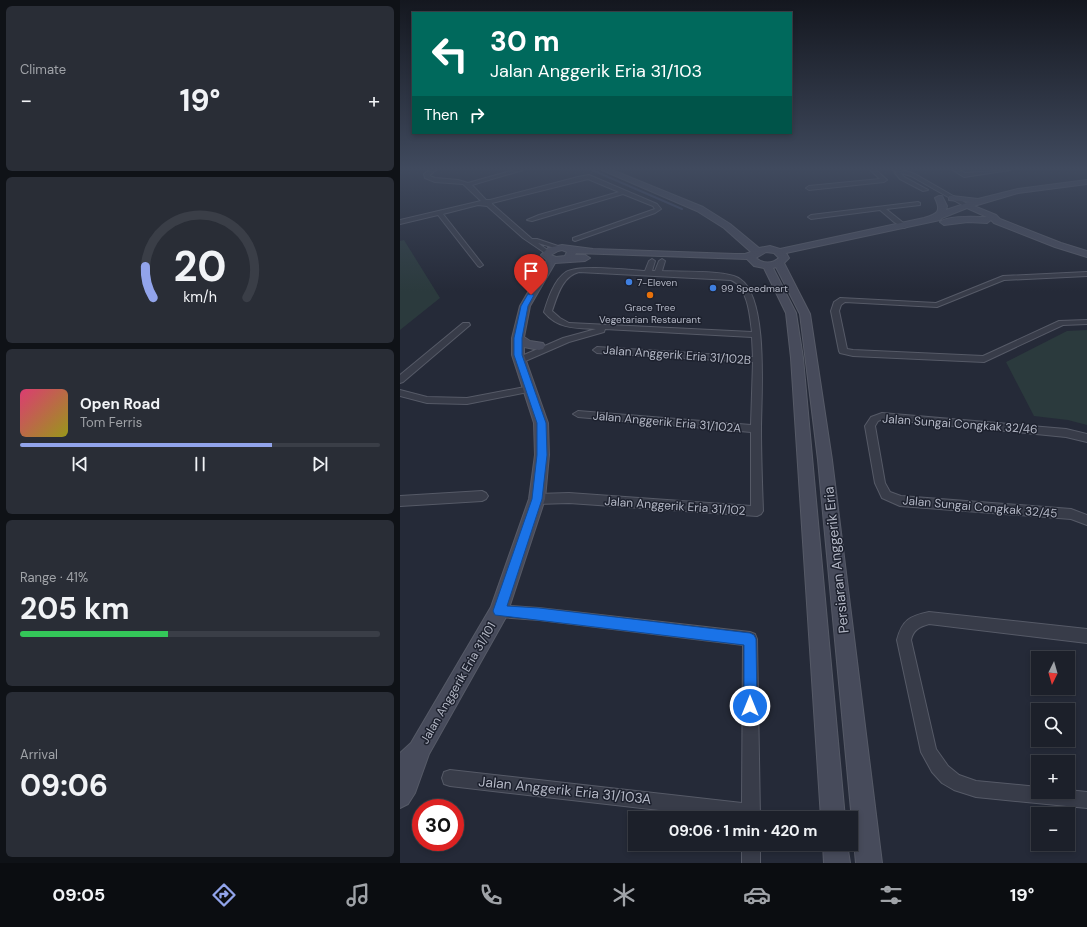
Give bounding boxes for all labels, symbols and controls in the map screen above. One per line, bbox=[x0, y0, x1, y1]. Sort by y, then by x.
text: 30 m bbox=[490, 23, 560, 60]
icon: left bbox=[424, 28, 476, 80]
text: Jalan Anggerik Eria 31/103 bbox=[490, 59, 702, 83]
text: Climate bbox=[20, 61, 66, 78]
text: 19° bbox=[180, 81, 220, 120]
text: − bbox=[20, 86, 32, 115]
text: + bbox=[368, 86, 380, 115]
icon: right bbox=[466, 104, 488, 126]
text: Then bbox=[424, 105, 458, 125]
text: 20 bbox=[173, 240, 227, 294]
pin bbox=[514, 254, 548, 295]
icon: arrive bbox=[520, 260, 542, 282]
place label: 7-Eleven bbox=[637, 276, 677, 289]
marker: 7-Eleven bbox=[624, 277, 634, 287]
place label: 99 Speedmart bbox=[721, 282, 788, 295]
marker: 99 Speedmart bbox=[708, 283, 718, 293]
text: km/h bbox=[183, 288, 217, 306]
marker: Grace Tree Vegetarian Restaurant bbox=[645, 290, 655, 300]
place label: Grace Tree Vegetarian Restaurant bbox=[599, 301, 701, 326]
street label: Jalan Anggerik Eria 31/102B bbox=[602, 342, 752, 368]
text: Open Road bbox=[80, 394, 160, 414]
street label: Jalan Anggerik Eria 31/102A bbox=[592, 408, 742, 436]
street label: Jalan Sungai Congkak 32/46 bbox=[882, 411, 1038, 437]
text: Tom Ferris bbox=[80, 414, 142, 431]
icon: previous bbox=[69, 453, 91, 475]
icon: pause bbox=[189, 453, 211, 475]
icon: next bbox=[309, 453, 331, 475]
street label: Persiaran Anggerik Eria bbox=[819, 486, 853, 634]
street label: Jalan Sungai Congkak 32/45 bbox=[902, 492, 1058, 522]
street label: Jalan Anggerik Eria 31/102 bbox=[604, 493, 746, 519]
text: Range · 41% bbox=[20, 569, 88, 586]
text: 205 km bbox=[20, 589, 130, 628]
street label: Jalan Anggerik Eria 31/101 bbox=[417, 619, 499, 747]
north arrow bbox=[1031, 651, 1075, 695]
map controls bbox=[1031, 651, 1075, 851]
position arrow bbox=[729, 685, 771, 727]
button: search bbox=[1031, 703, 1075, 747]
text: Arrival bbox=[20, 746, 58, 763]
button: + bbox=[1031, 755, 1075, 799]
text: 09:06 bbox=[20, 766, 108, 805]
street label: Jalan Anggerik Eria 31/103A bbox=[478, 772, 652, 808]
speed limit sign: 30 bbox=[412, 799, 464, 851]
button: − bbox=[1031, 807, 1075, 851]
text: 09:06 · 1 min · 420 m bbox=[669, 821, 817, 841]
icon: directions bbox=[210, 881, 238, 909]
icon: music bbox=[344, 881, 372, 909]
icon: phone bbox=[477, 881, 505, 909]
icon: climate bbox=[610, 881, 638, 909]
icon: car bbox=[743, 881, 771, 909]
icon: filters bbox=[877, 881, 905, 909]
text: 09:05 bbox=[53, 883, 105, 907]
text: 19° bbox=[1010, 883, 1034, 907]

